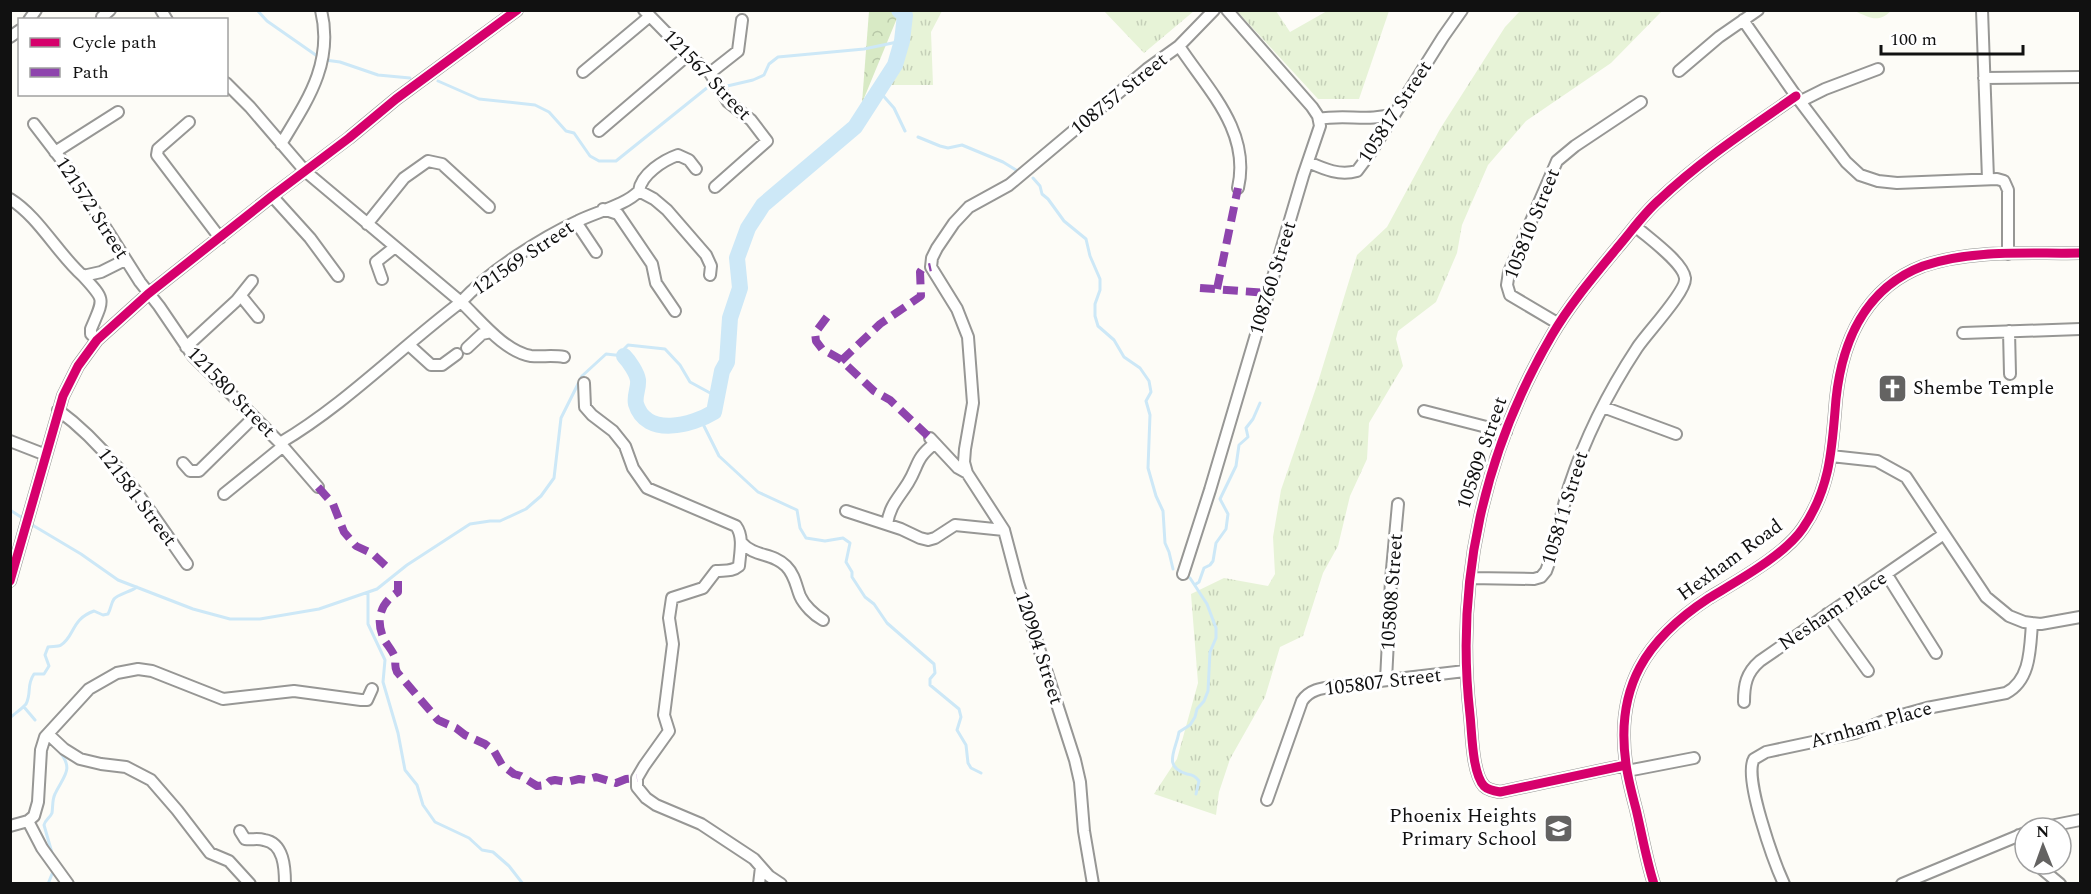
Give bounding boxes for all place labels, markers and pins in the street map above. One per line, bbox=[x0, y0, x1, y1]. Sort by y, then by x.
church icon: Shembe Temple bbox=[1876, 372, 1908, 404]
place label: Shembe Temple bbox=[1913, 373, 2054, 403]
place label: Phoenix Heights Primary School bbox=[1389, 801, 1537, 854]
school or university icon: Phoenix Heights Primary School bbox=[1542, 812, 1574, 844]

